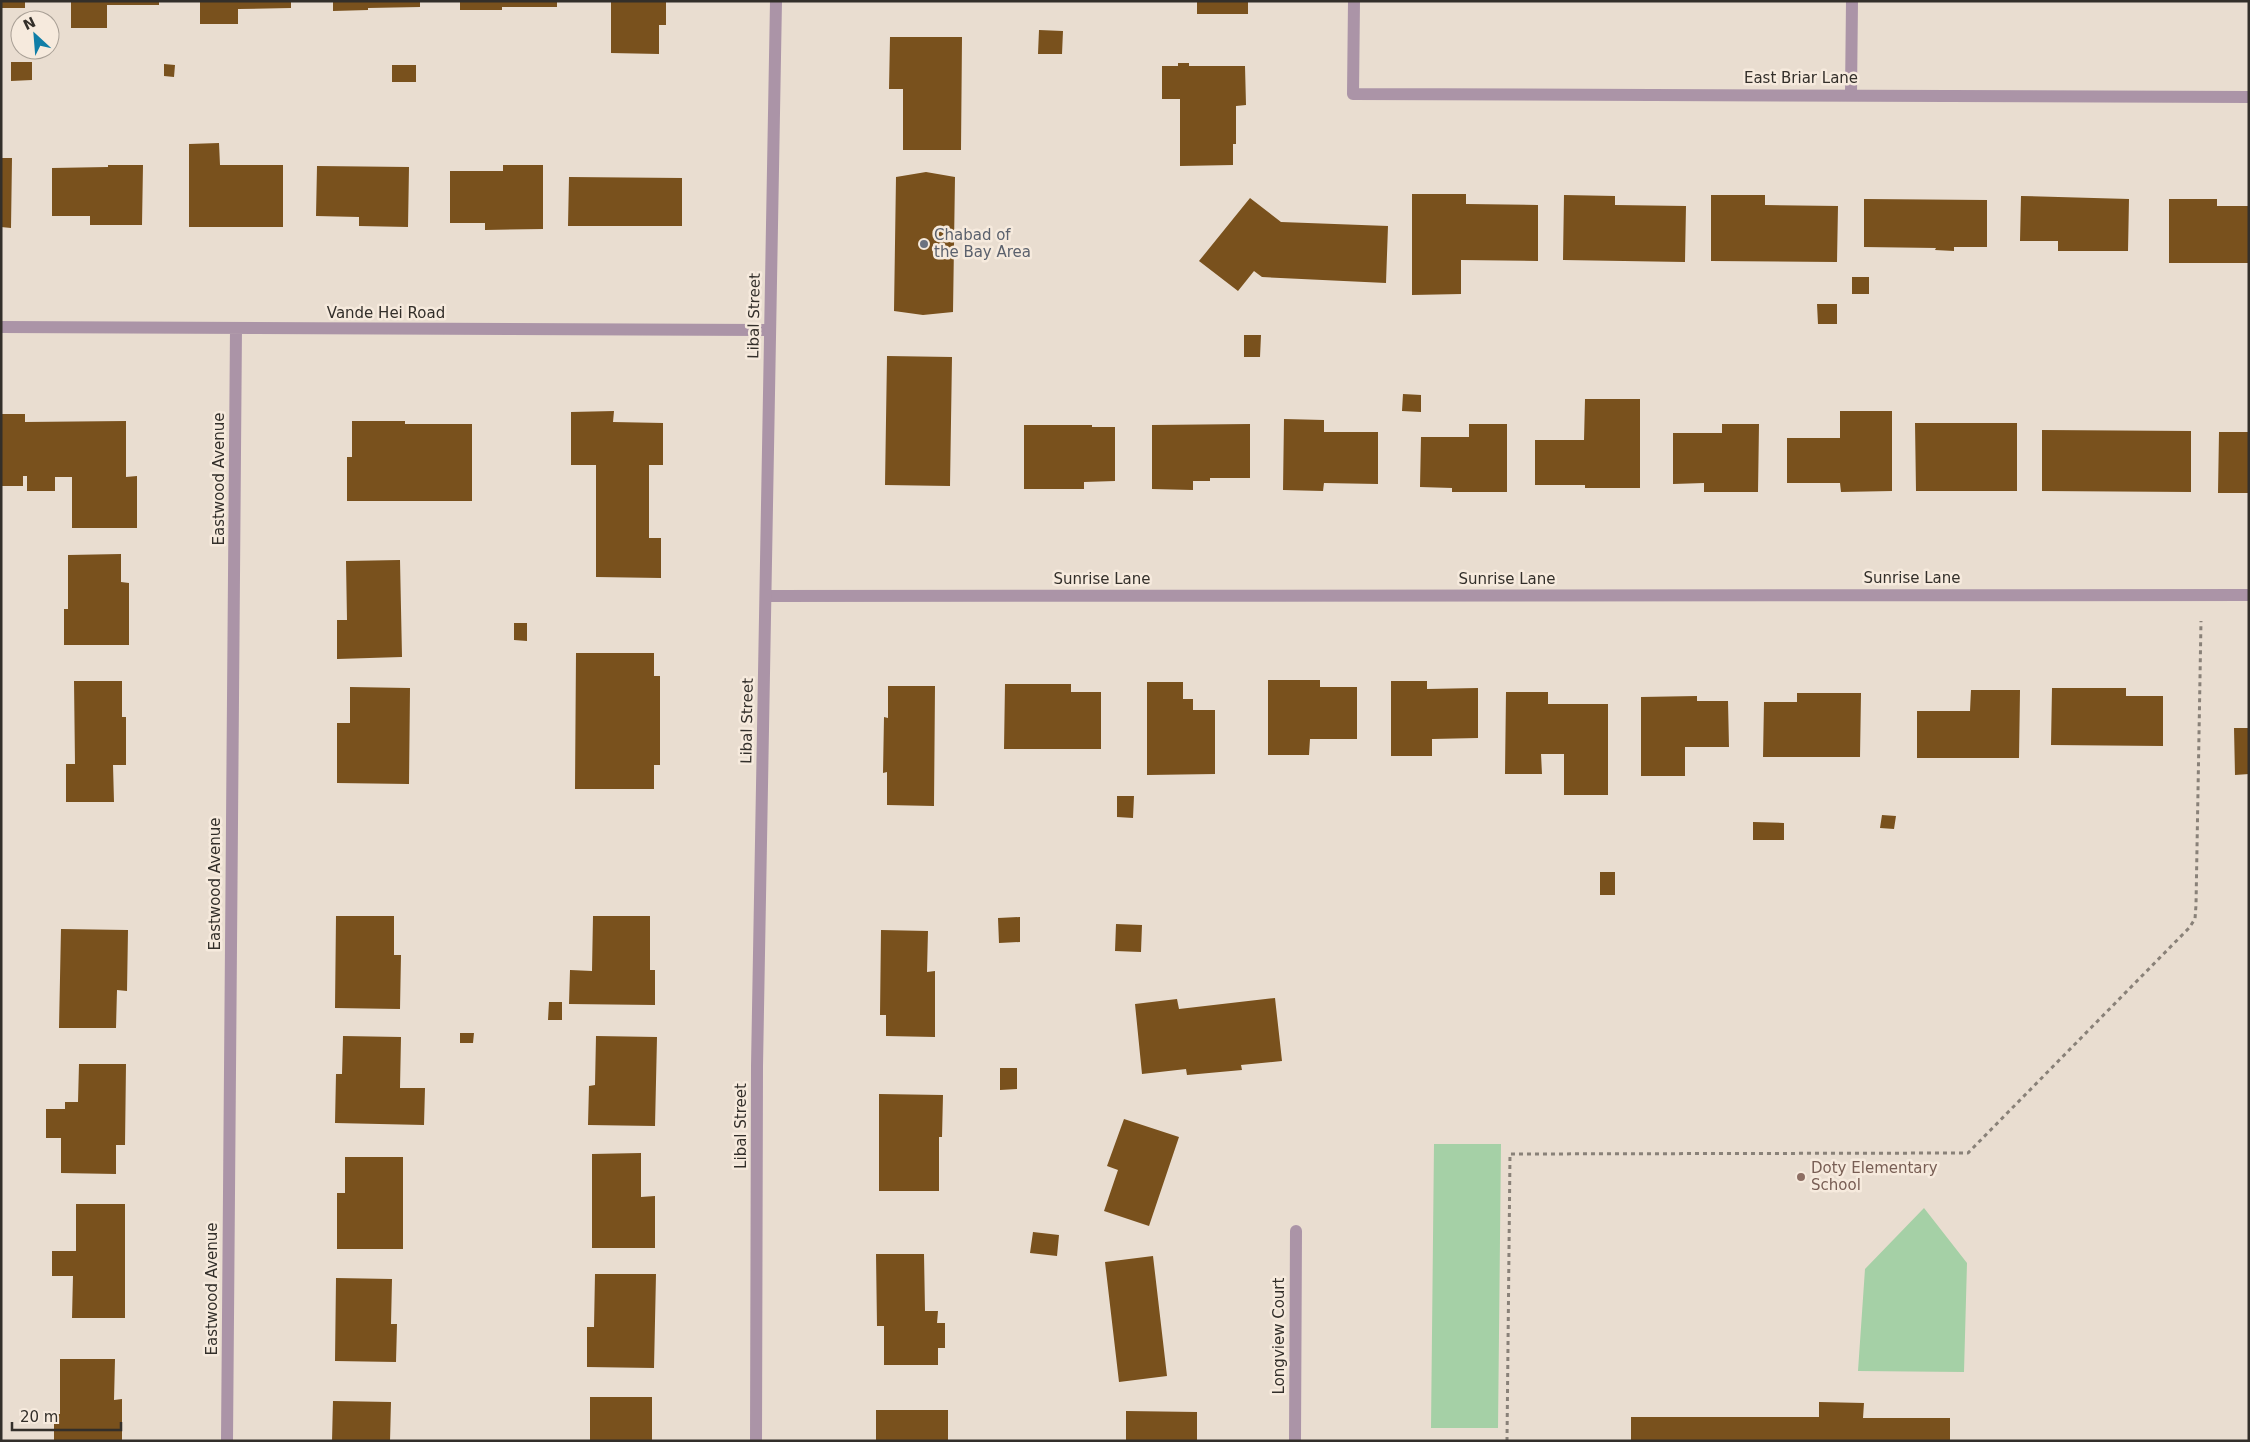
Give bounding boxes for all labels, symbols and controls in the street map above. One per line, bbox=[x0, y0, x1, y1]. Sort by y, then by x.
north arrow bbox=[10, 10, 60, 60]
text: N bbox=[21, 14, 38, 33]
street label: East Briar Lane bbox=[1744, 69, 1858, 87]
place label: Chabad of the Bay Area bbox=[934, 226, 1031, 261]
marker: Chabad of the Bay Area bbox=[918, 238, 930, 250]
street label: Libal Street bbox=[744, 273, 764, 359]
street label: Vande Hei Road bbox=[327, 304, 445, 322]
street label: Eastwood Avenue bbox=[210, 412, 228, 546]
street label: Sunrise Lane bbox=[1864, 569, 1960, 587]
street label: Sunrise Lane bbox=[1054, 570, 1150, 588]
street label: Sunrise Lane bbox=[1459, 570, 1555, 588]
street label: Libal Street bbox=[737, 678, 757, 764]
street label: Eastwood Avenue bbox=[206, 817, 224, 951]
street label: Libal Street bbox=[732, 1083, 750, 1169]
place label: Doty Elementary School bbox=[1811, 1159, 1938, 1194]
marker: Doty Elementary School bbox=[1795, 1171, 1807, 1183]
street label: Eastwood Avenue bbox=[203, 1222, 221, 1356]
street label: Longview Court bbox=[1270, 1277, 1288, 1394]
scale bar bbox=[12, 1400, 121, 1432]
text: 20 m bbox=[20, 1408, 58, 1426]

